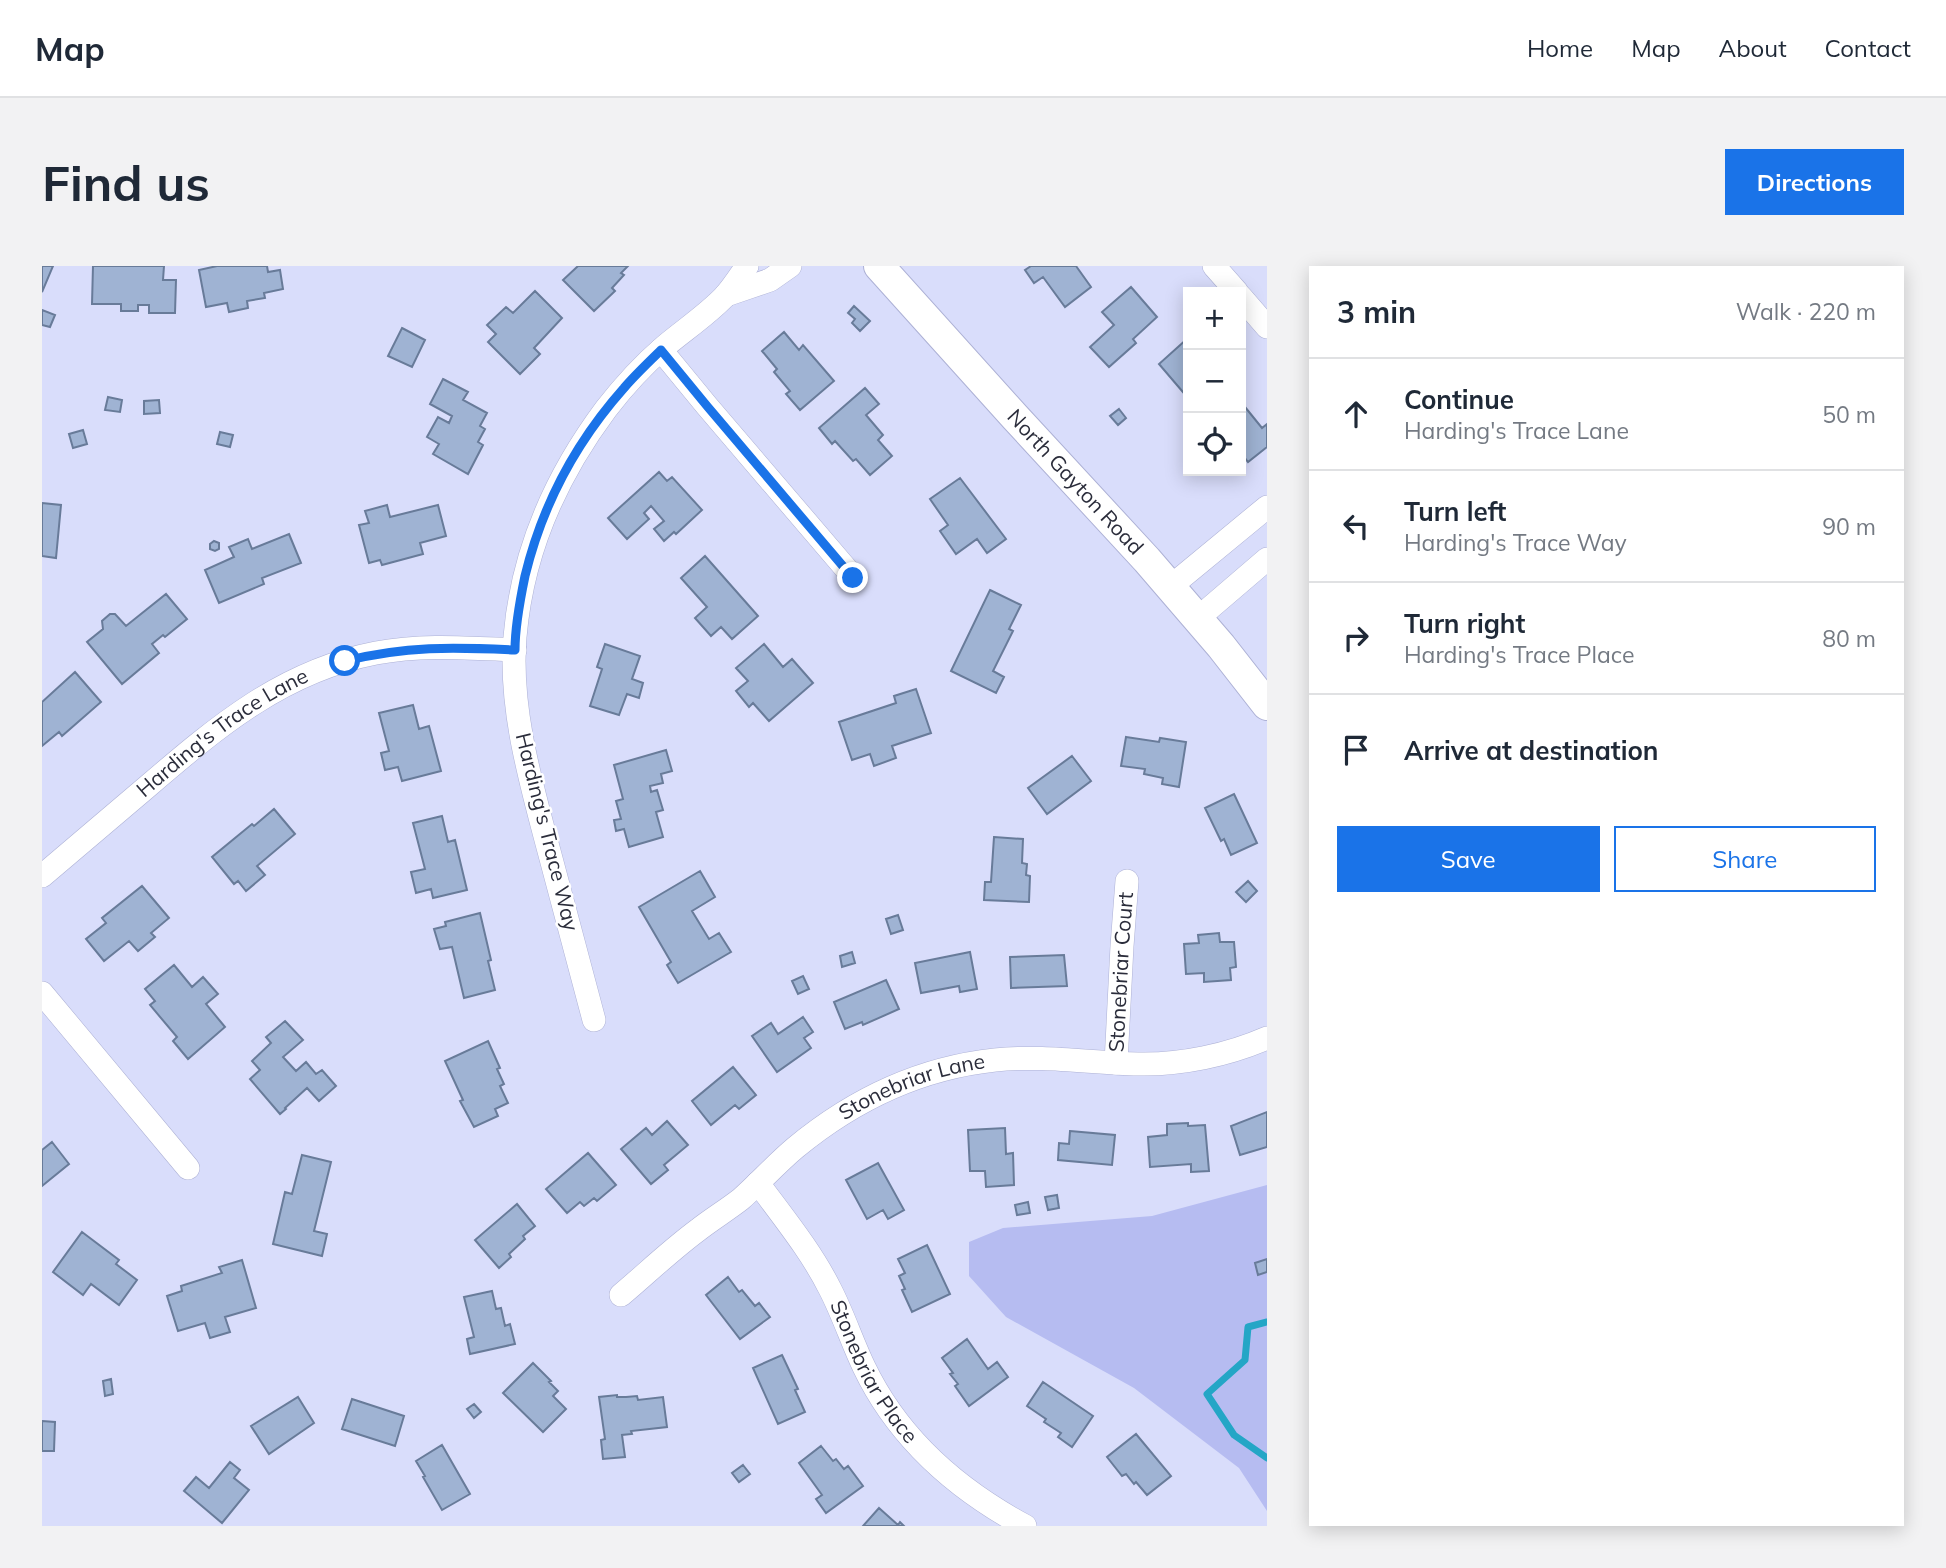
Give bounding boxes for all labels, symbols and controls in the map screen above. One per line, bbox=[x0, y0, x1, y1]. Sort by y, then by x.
text: Map bbox=[35, 28, 105, 69]
text: Home bbox=[1527, 33, 1593, 63]
text: Map bbox=[1631, 33, 1681, 63]
text: About bbox=[1719, 33, 1787, 63]
text: Contact bbox=[1825, 33, 1911, 63]
button: Directions bbox=[1725, 149, 1904, 215]
text: Find us bbox=[42, 152, 210, 213]
map controls bbox=[1183, 287, 1246, 476]
button: + bbox=[1183, 287, 1246, 350]
text: 3 min bbox=[1337, 293, 1416, 331]
text: Walk · 220 m bbox=[1736, 297, 1876, 326]
button: − bbox=[1183, 350, 1246, 413]
text: Continue bbox=[1404, 383, 1514, 416]
icon: ahead bbox=[1337, 395, 1375, 433]
text: 50 m bbox=[1822, 400, 1876, 429]
street label: North Gayton Road bbox=[1002, 403, 1150, 560]
button: locate bbox=[1183, 413, 1246, 476]
text: Harding's Trace Lane bbox=[1404, 416, 1629, 445]
text: Turn left bbox=[1404, 495, 1506, 528]
icon: left bbox=[1337, 507, 1375, 545]
text: 90 m bbox=[1822, 512, 1876, 541]
text: Harding's Trace Way bbox=[1404, 528, 1627, 557]
route end bbox=[837, 562, 868, 593]
text: Turn right bbox=[1404, 607, 1525, 640]
icon: right bbox=[1337, 619, 1375, 657]
text: 80 m bbox=[1822, 624, 1876, 653]
text: Harding's Trace Place bbox=[1404, 640, 1635, 669]
route start bbox=[329, 645, 360, 676]
street label: Harding's Trace Lane bbox=[131, 662, 312, 802]
street label: Harding's Trace Way bbox=[511, 730, 585, 934]
icon: arrive bbox=[1337, 731, 1375, 769]
text: Arrive at destination bbox=[1404, 734, 1659, 767]
button: Save bbox=[1337, 826, 1600, 892]
button: Share bbox=[1614, 826, 1876, 892]
street label: Stonebriar Court bbox=[1103, 891, 1138, 1053]
street label: Stonebriar Lane bbox=[833, 1047, 987, 1125]
street label: Stonebriar Place bbox=[825, 1296, 924, 1448]

